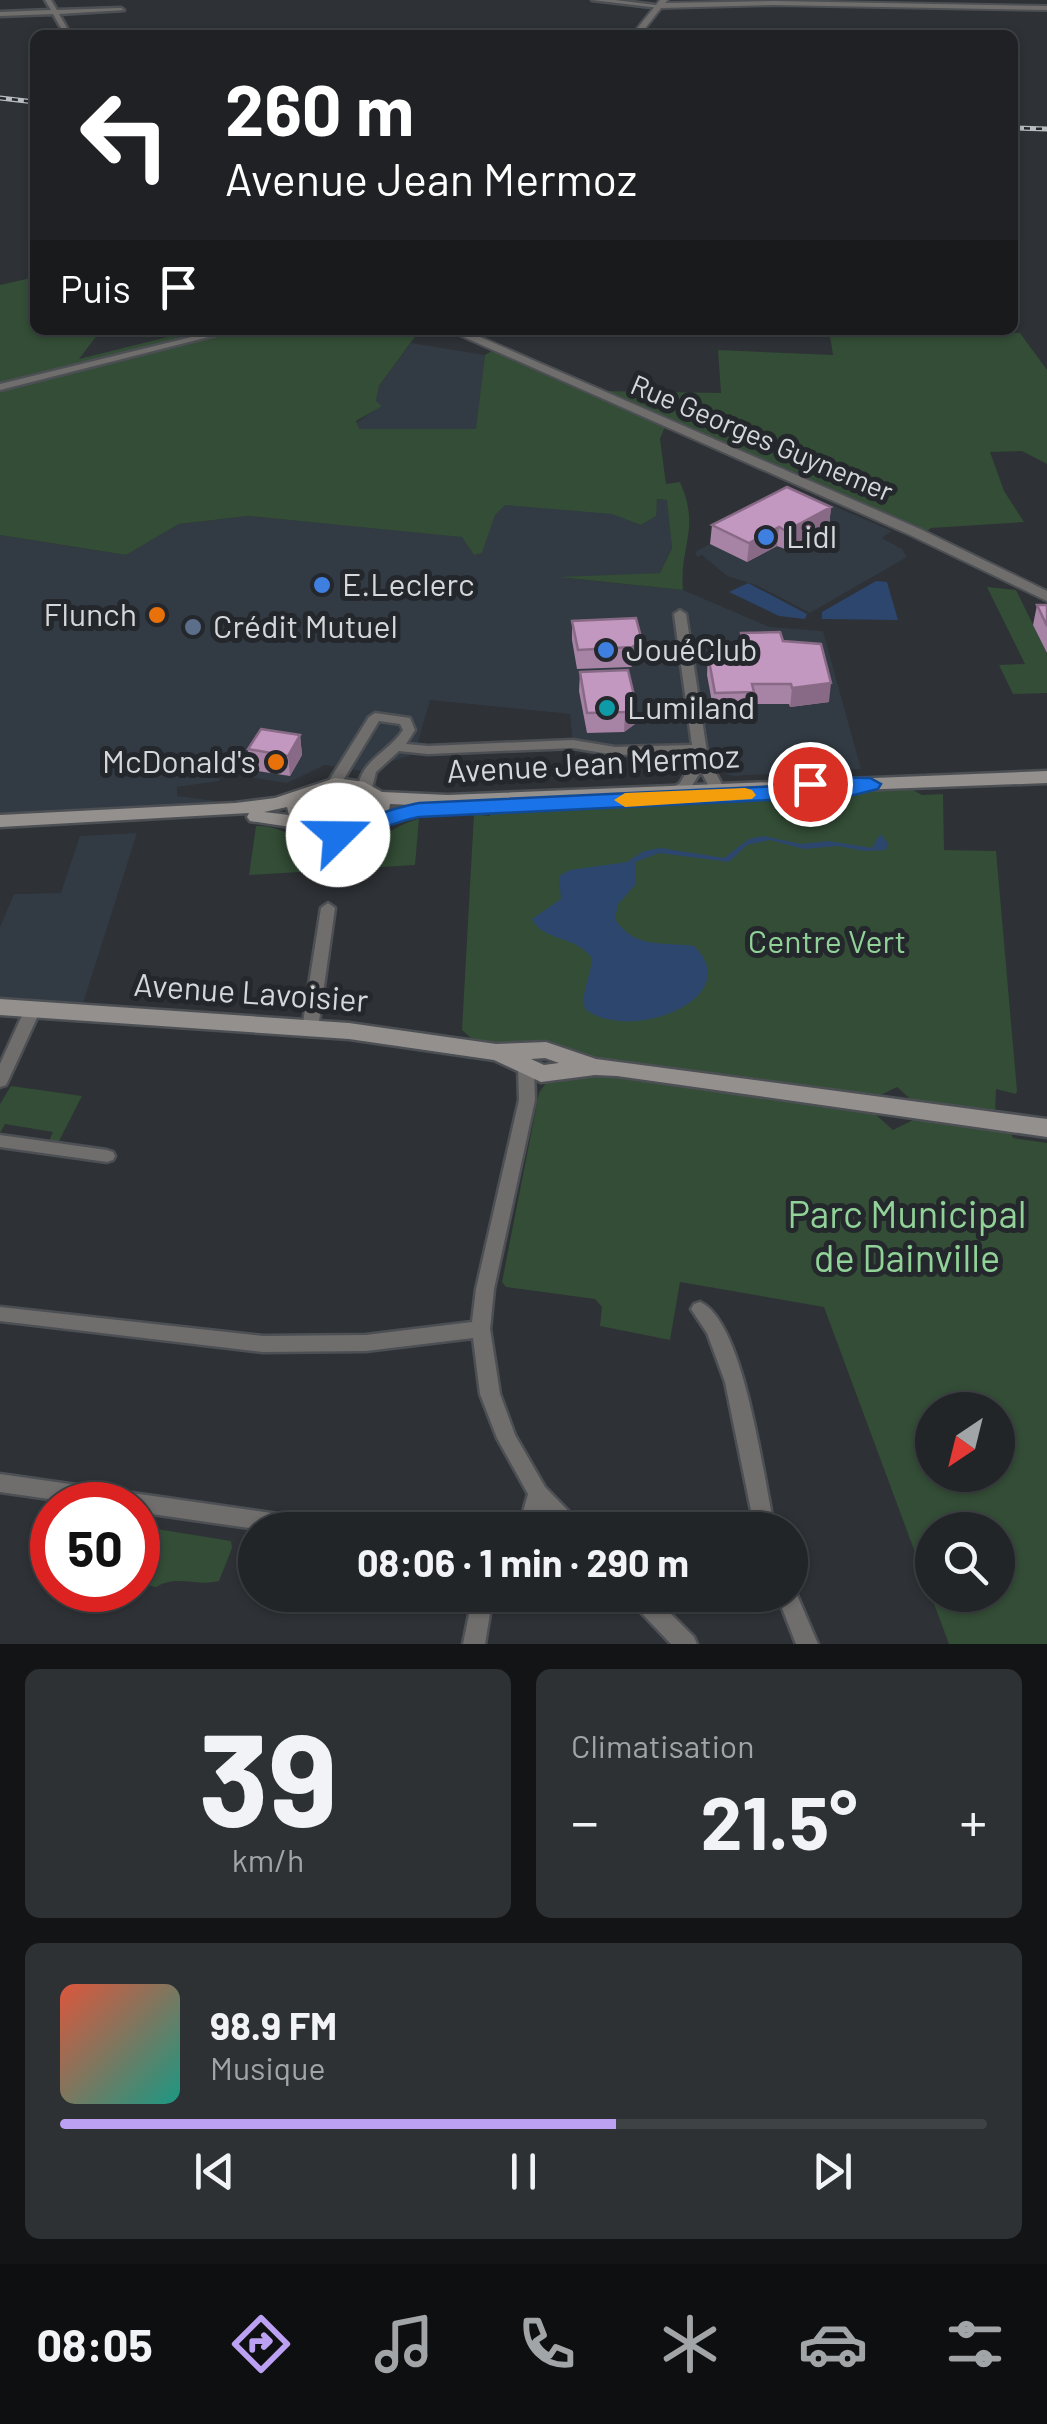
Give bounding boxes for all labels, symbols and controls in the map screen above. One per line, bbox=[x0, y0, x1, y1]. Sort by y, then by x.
text: 260 m bbox=[225, 66, 414, 150]
icon: left bbox=[60, 70, 190, 200]
text: Avenue Jean Mermoz bbox=[225, 151, 637, 205]
icon: arrive bbox=[151, 260, 206, 315]
text: Puis bbox=[60, 265, 131, 311]
street label: Rue Georges Guynemer bbox=[626, 366, 899, 508]
place label: Lidl bbox=[786, 516, 837, 554]
marker: Lidl bbox=[755, 526, 777, 548]
place label: E.Leclerc bbox=[342, 564, 475, 602]
marker: E.Leclerc bbox=[311, 574, 333, 596]
place label: Flunch bbox=[43, 594, 137, 632]
marker: Flunch bbox=[146, 604, 168, 626]
place label: Crédit Mutuel bbox=[213, 606, 398, 644]
marker: Crédit Mutuel bbox=[182, 616, 204, 638]
place label: JouéClub bbox=[626, 629, 758, 667]
marker: JouéClub bbox=[595, 639, 617, 661]
place label: Lumiland bbox=[627, 687, 755, 725]
marker: Lumiland bbox=[596, 697, 618, 719]
street label: Avenue Jean Mermoz bbox=[446, 735, 740, 789]
place label: McDonald's bbox=[102, 741, 256, 779]
pin bbox=[768, 742, 853, 827]
marker: McDonald's bbox=[265, 751, 287, 773]
icon: arrive bbox=[783, 757, 838, 812]
position arrow bbox=[286, 783, 390, 887]
park label: Centre Vert bbox=[748, 921, 906, 959]
street label: Avenue Lavoisier bbox=[133, 964, 370, 1018]
park label: Parc Municipal de Dainville bbox=[787, 1190, 1027, 1280]
north arrow bbox=[915, 1392, 1015, 1492]
map controls bbox=[915, 1392, 1015, 1612]
speed limit sign: 50 bbox=[30, 1482, 160, 1612]
button: search bbox=[915, 1512, 1015, 1612]
text: 08:06 · 1 min · 290 m bbox=[357, 1539, 689, 1585]
text: 39 bbox=[198, 1697, 338, 1853]
text: Climatisation bbox=[571, 1726, 755, 1764]
text: 21.5° bbox=[701, 1775, 857, 1865]
text: − bbox=[571, 1787, 599, 1853]
text: + bbox=[959, 1787, 987, 1853]
text: km/h bbox=[232, 1840, 304, 1878]
text: 98.9 FM bbox=[210, 2002, 337, 2048]
text: Musique bbox=[210, 2048, 325, 2086]
icon: previous bbox=[187, 2144, 242, 2199]
icon: pause bbox=[496, 2144, 551, 2199]
icon: next bbox=[805, 2144, 860, 2199]
icon: directions bbox=[226, 2309, 296, 2379]
icon: music bbox=[369, 2309, 439, 2379]
icon: phone bbox=[512, 2309, 582, 2379]
icon: climate bbox=[655, 2309, 725, 2379]
icon: car bbox=[798, 2309, 868, 2379]
icon: filters bbox=[940, 2309, 1010, 2379]
text: 08:05 bbox=[36, 2317, 153, 2371]

